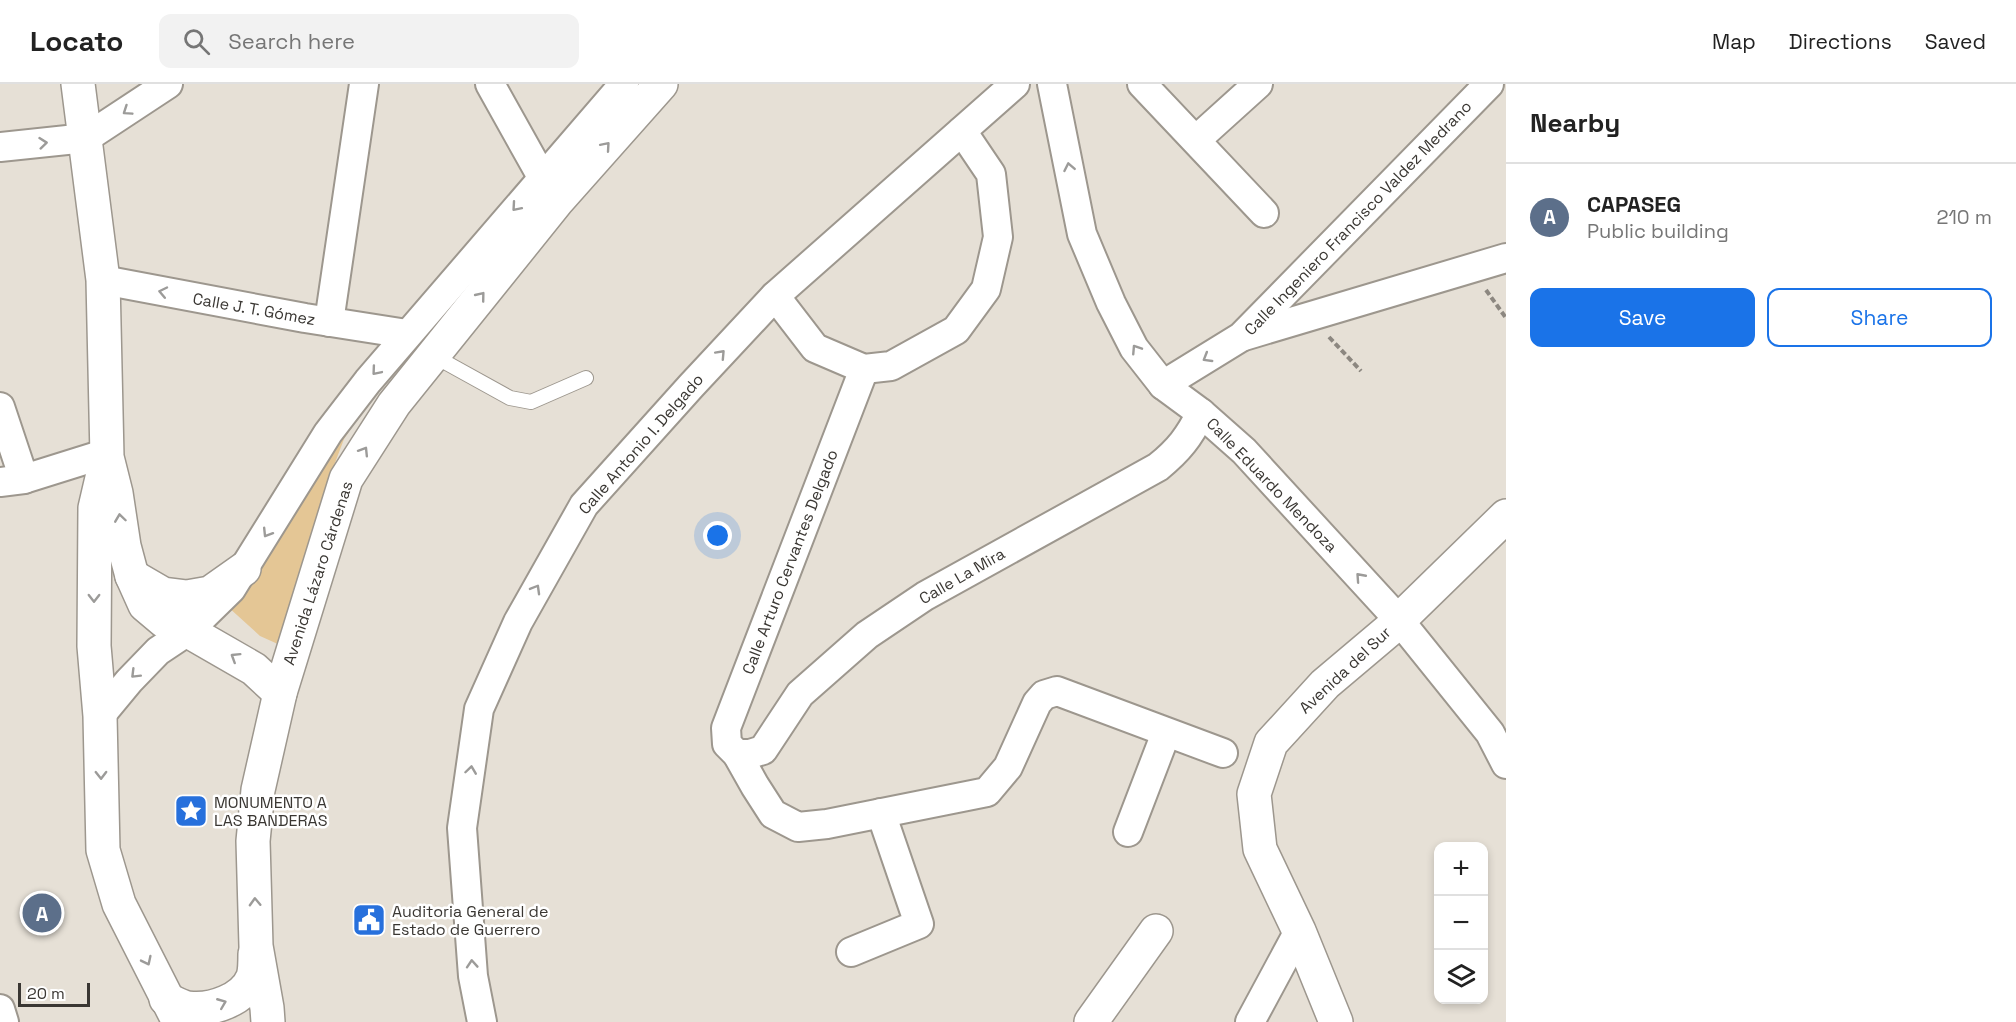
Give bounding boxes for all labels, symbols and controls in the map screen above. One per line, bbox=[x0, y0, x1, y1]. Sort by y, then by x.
search box bbox=[159, 14, 579, 68]
text: Locato bbox=[30, 23, 123, 59]
icon: search bbox=[180, 25, 213, 58]
text: Search here bbox=[228, 27, 355, 55]
text: Map bbox=[1712, 28, 1756, 55]
text: Directions bbox=[1789, 28, 1892, 55]
text: Saved bbox=[1925, 28, 1986, 55]
street label: Calle Ingeniero Francisco Valdez Medrano bbox=[1240, 96, 1476, 340]
one-way arrow bbox=[122, 104, 133, 115]
text: Nearby bbox=[1530, 106, 1620, 140]
one-way arrow bbox=[38, 137, 47, 150]
one-way arrow bbox=[599, 142, 610, 153]
one-way arrow bbox=[1063, 162, 1076, 172]
text: CAPASEG bbox=[1587, 190, 1681, 218]
one-way arrow bbox=[512, 200, 523, 211]
text: A bbox=[1543, 204, 1556, 230]
text: 210 m bbox=[1936, 204, 1992, 230]
text: Public building bbox=[1587, 218, 1729, 244]
one-way arrow bbox=[158, 286, 168, 299]
street label: Calle J. T. Gómez bbox=[191, 288, 317, 330]
button: Save bbox=[1530, 288, 1755, 347]
button: Share bbox=[1767, 288, 1992, 347]
one-way arrow bbox=[474, 292, 485, 303]
one-way arrow bbox=[1131, 345, 1143, 355]
one-way arrow bbox=[713, 351, 724, 362]
one-way arrow bbox=[1203, 351, 1213, 363]
one-way arrow bbox=[372, 364, 383, 375]
street label: Calle Antonio I. Delgado bbox=[574, 369, 708, 519]
street label: Calle Eduardo Mendoza bbox=[1202, 413, 1342, 557]
one-way arrow bbox=[356, 447, 368, 457]
street label: Calle Arturo Cervantes Delgado bbox=[737, 447, 843, 677]
street label: Avenida Lázaro Cárdenas bbox=[278, 478, 358, 668]
one-way arrow bbox=[114, 514, 127, 523]
your location bbox=[703, 521, 732, 550]
one-way arrow bbox=[262, 527, 274, 537]
street label: Calle La Mira bbox=[915, 543, 1009, 609]
one-way arrow bbox=[1356, 573, 1367, 584]
one-way arrow bbox=[529, 585, 541, 595]
one-way arrow bbox=[88, 594, 101, 603]
street label: Avenida del Sur bbox=[1295, 622, 1395, 718]
one-way arrow bbox=[231, 652, 241, 664]
one-way arrow bbox=[132, 666, 143, 677]
one-way arrow bbox=[464, 766, 476, 775]
one-way arrow bbox=[95, 770, 108, 779]
place label: MONUMENTO A LAS BANDERAS bbox=[214, 792, 328, 831]
place icon: MONUMENTO A LAS BANDERAS bbox=[173, 793, 209, 829]
map controls bbox=[1434, 842, 1488, 1004]
button: + bbox=[1434, 842, 1488, 896]
pin: A bbox=[22, 890, 62, 936]
button: − bbox=[1434, 896, 1488, 950]
one-way arrow bbox=[248, 897, 261, 906]
place label: Auditoria General de Estado de Guerrero bbox=[392, 901, 548, 940]
public building icon: Auditoria General de Estado de Guerrero bbox=[351, 902, 387, 938]
button: layers bbox=[1434, 950, 1488, 1004]
one-way arrow bbox=[140, 955, 151, 965]
one-way arrow bbox=[466, 960, 479, 969]
scale bar bbox=[18, 980, 90, 1008]
text: 20 m bbox=[27, 983, 65, 1004]
one-way arrow bbox=[215, 998, 226, 1010]

